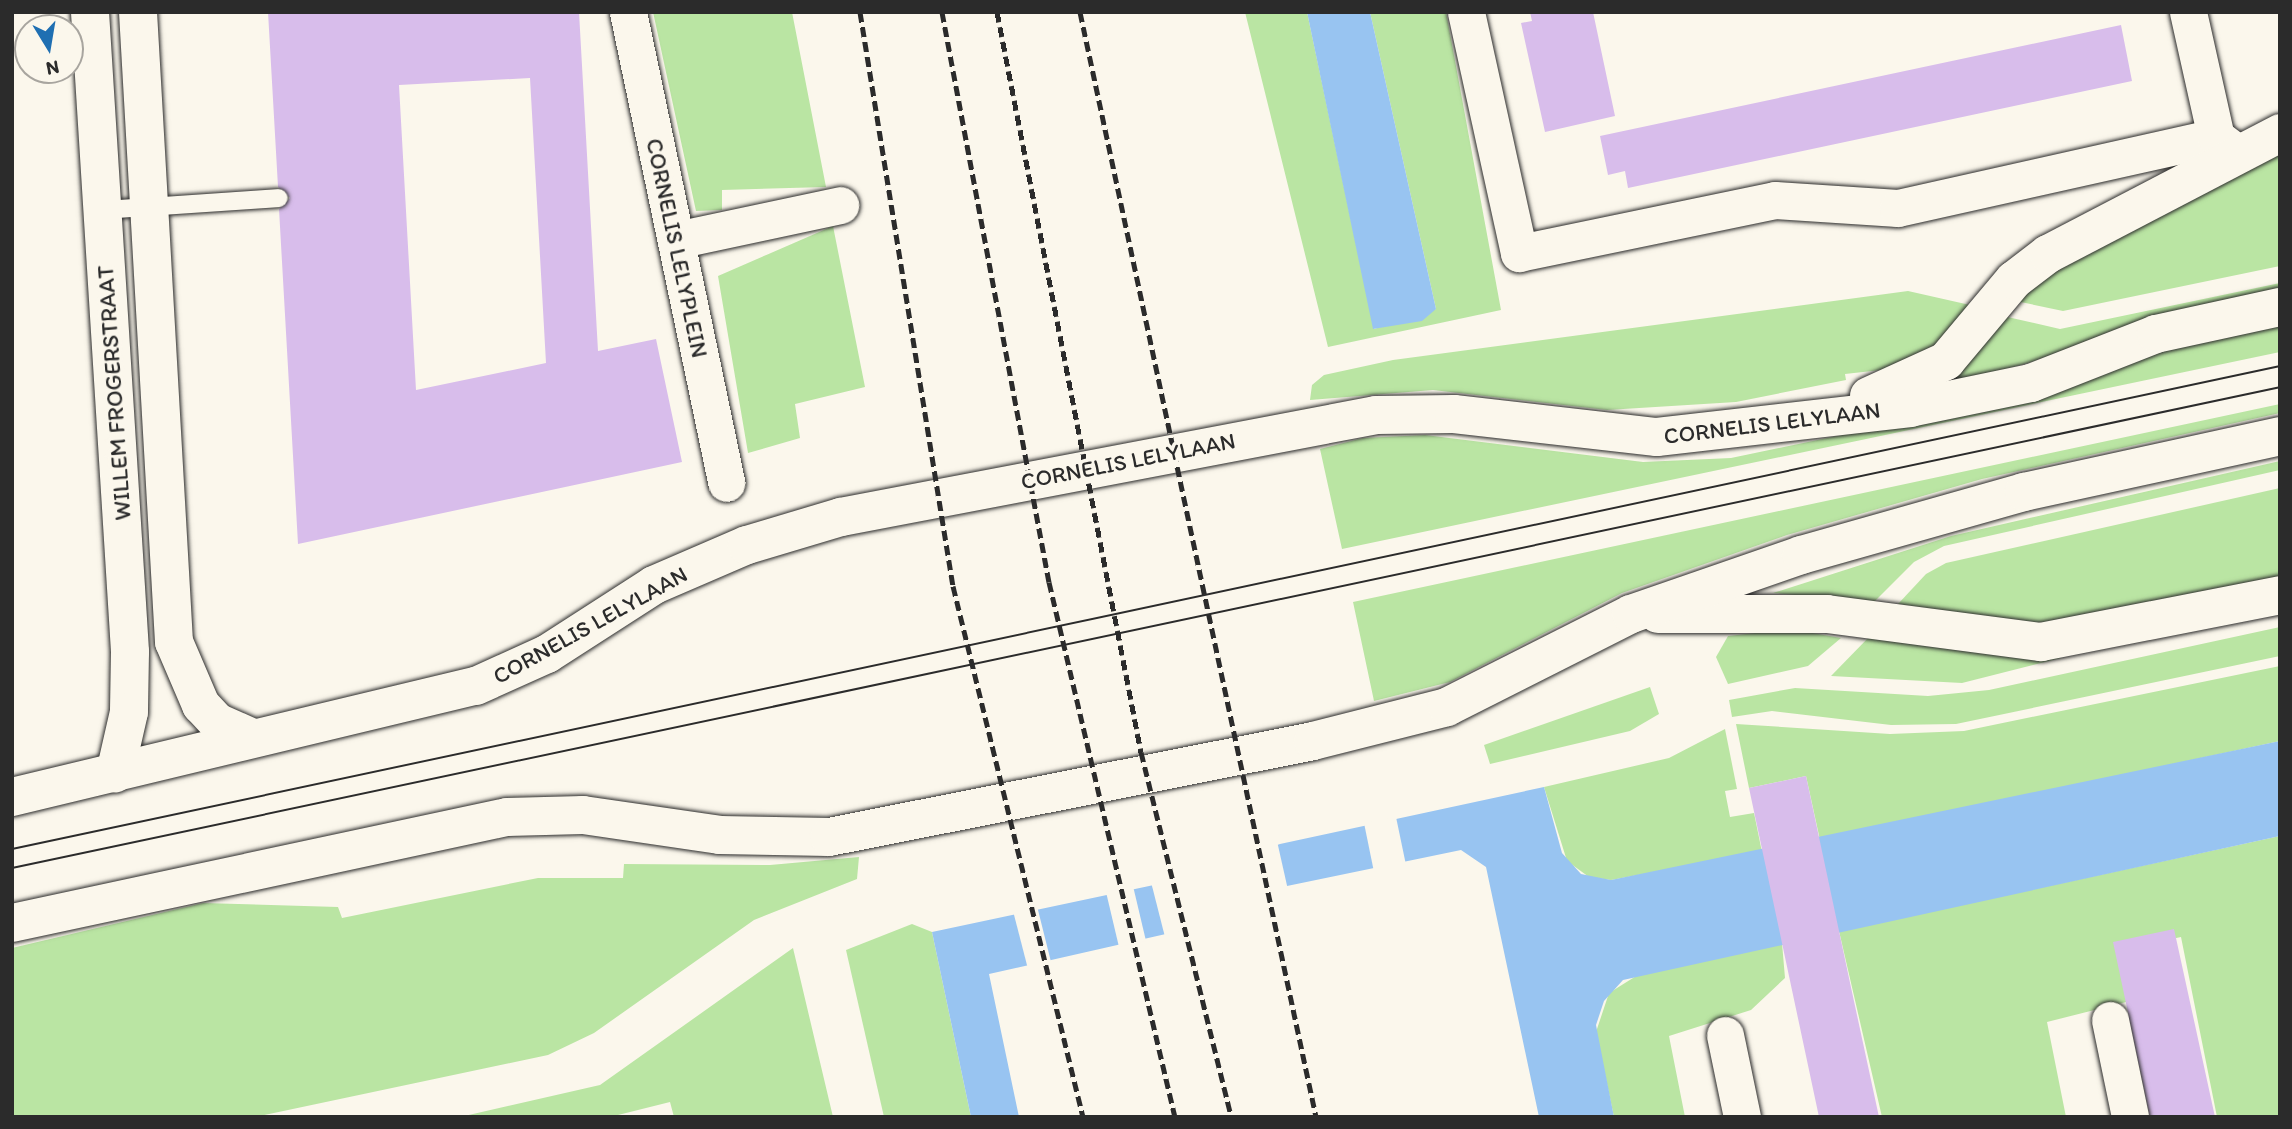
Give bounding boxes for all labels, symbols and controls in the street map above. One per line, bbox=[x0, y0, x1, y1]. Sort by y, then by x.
north arrow bbox=[14, 14, 84, 84]
text: N bbox=[44, 56, 61, 81]
street label: CORNELIS LELYPLEIN bbox=[640, 136, 714, 360]
street label: WILLEM FROGERSTRAAT bbox=[91, 265, 137, 521]
street label: CORNELIS LELYLAAN bbox=[1662, 396, 1882, 450]
street label: CORNELIS LELYLAAN bbox=[1018, 427, 1238, 495]
street label: CORNELIS LELYLAAN bbox=[488, 560, 692, 690]

